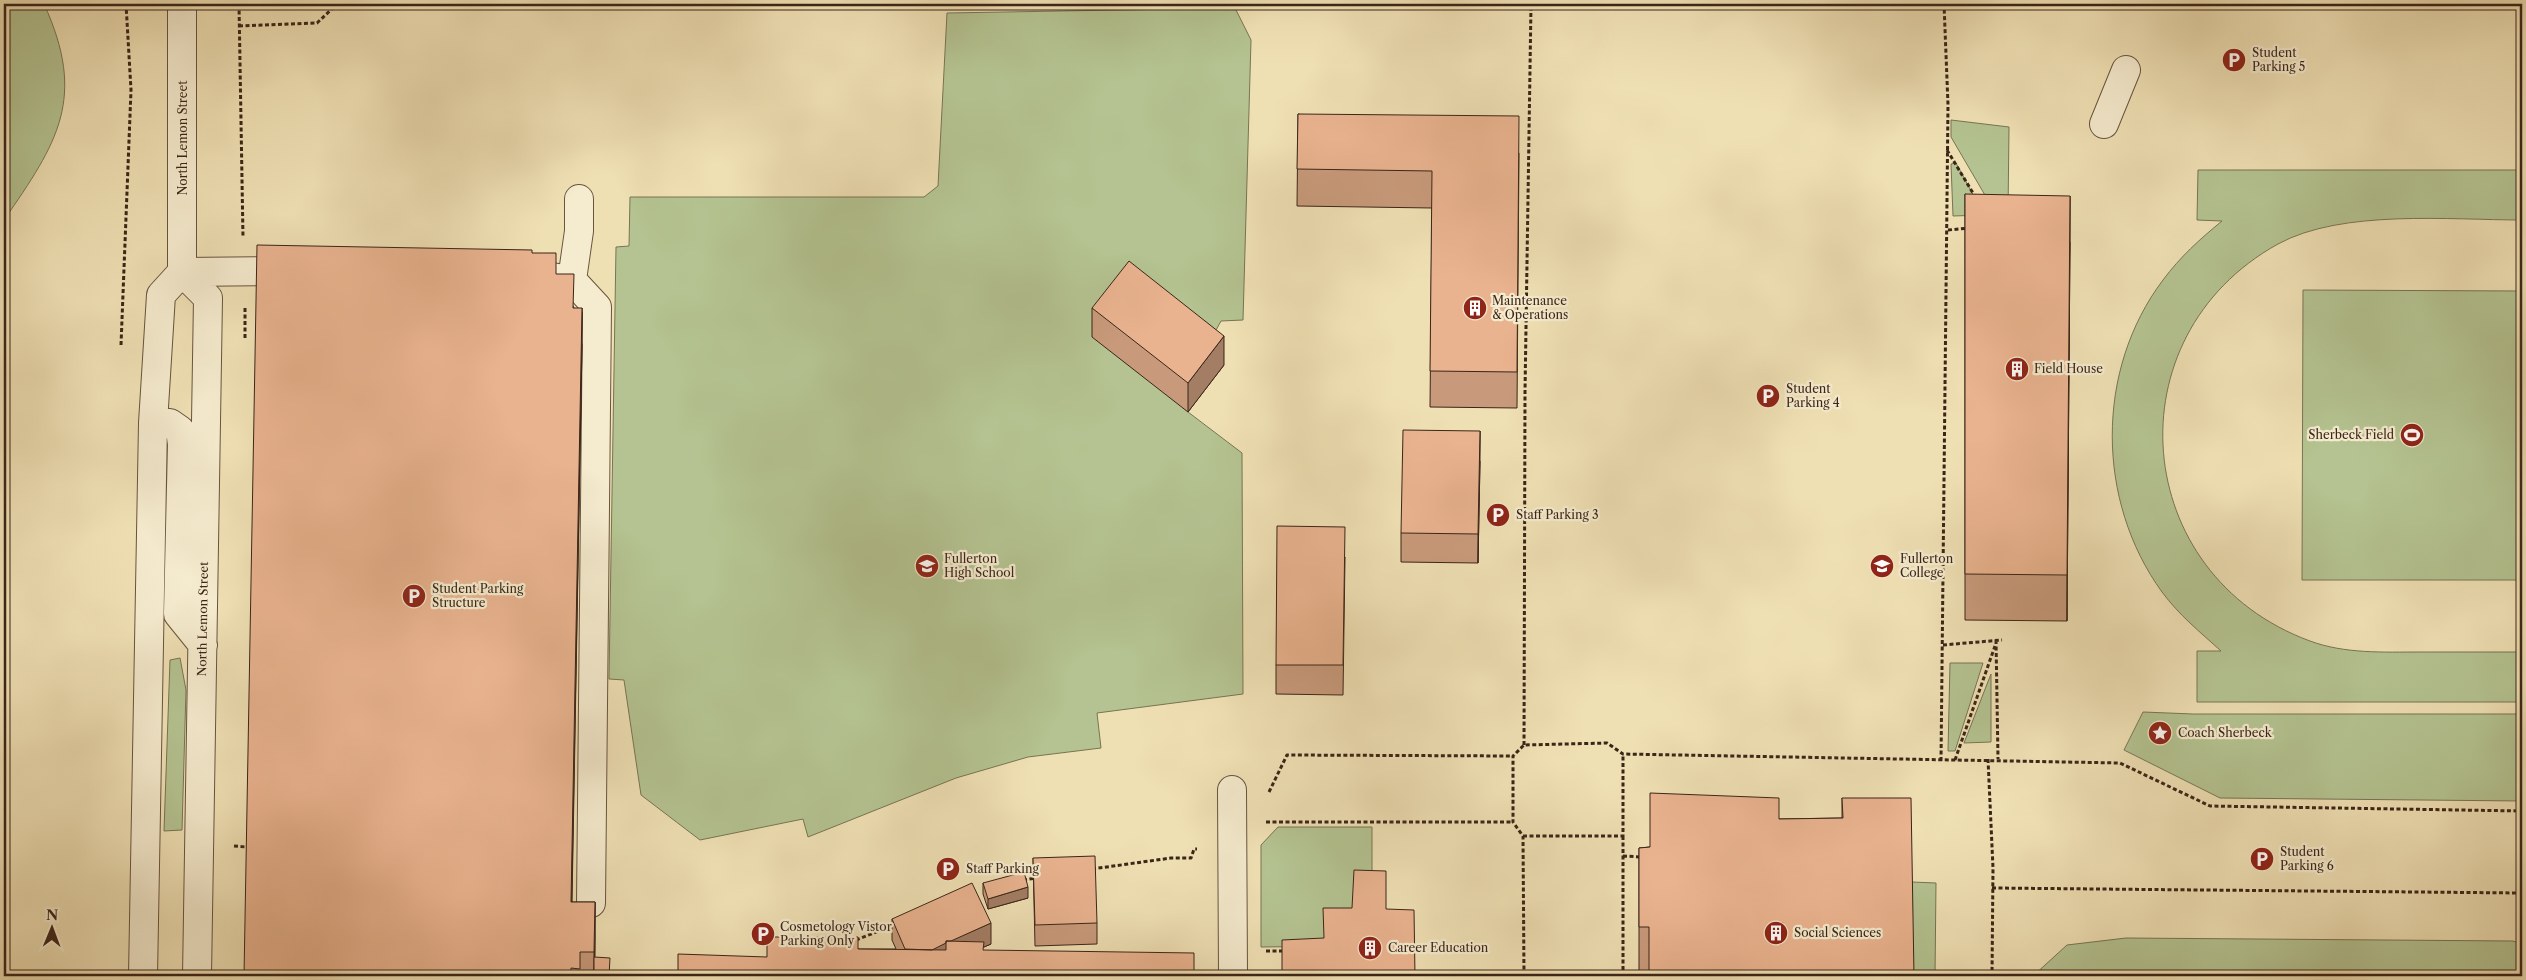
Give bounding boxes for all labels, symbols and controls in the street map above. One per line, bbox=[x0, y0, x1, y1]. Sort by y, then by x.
place label: Student Parking 5 bbox=[2252, 45, 2305, 74]
parking icon: Student Parking 5 bbox=[2221, 47, 2247, 73]
street label: North Lemon Street bbox=[175, 80, 190, 195]
place label: Maintenance & Operations bbox=[1492, 293, 1568, 322]
building icon: Maintenance & Operations bbox=[1462, 295, 1488, 321]
building icon: Field House bbox=[2004, 356, 2030, 382]
place label: Field House bbox=[2034, 361, 2103, 376]
place label: Student Parking 4 bbox=[1786, 381, 1840, 410]
parking icon: Student Parking 4 bbox=[1755, 383, 1781, 409]
sports icon: Sherbeck Field bbox=[2399, 422, 2425, 448]
place label: Sherbeck Field bbox=[2308, 427, 2395, 442]
parking icon: Staff Parking 3 bbox=[1485, 502, 1511, 528]
place label: Staff Parking 3 bbox=[1516, 507, 1599, 522]
place label: Fullerton High School bbox=[944, 551, 1015, 580]
place label: Fullerton College bbox=[1900, 551, 1954, 580]
school or university icon: Fullerton High School bbox=[914, 553, 940, 579]
school or university icon: Fullerton College bbox=[1869, 553, 1895, 579]
street label: North Lemon Street bbox=[194, 561, 211, 677]
place label: Student Parking Structure bbox=[432, 581, 524, 610]
parking icon: Student Parking Structure bbox=[401, 583, 427, 609]
place icon: Coach Sherbeck bbox=[2147, 720, 2173, 746]
place label: Coach Sherbeck bbox=[2178, 725, 2273, 740]
place label: Student Parking 6 bbox=[2280, 844, 2334, 873]
parking icon: Student Parking 6 bbox=[2249, 846, 2275, 872]
parking icon: Staff Parking bbox=[935, 856, 961, 882]
place label: Staff Parking bbox=[966, 861, 1039, 876]
north arrow bbox=[28, 902, 78, 952]
text: N bbox=[46, 906, 58, 924]
place label: Cosmetology Vistor Parking Only bbox=[780, 919, 892, 948]
building icon: Social Sciences bbox=[1763, 920, 1789, 946]
parking icon: Cosmetology Vistor Parking Only bbox=[750, 921, 776, 947]
place label: Social Sciences bbox=[1794, 925, 1881, 940]
building icon: Career Education bbox=[1357, 935, 1383, 961]
place label: Career Education bbox=[1388, 940, 1489, 955]

